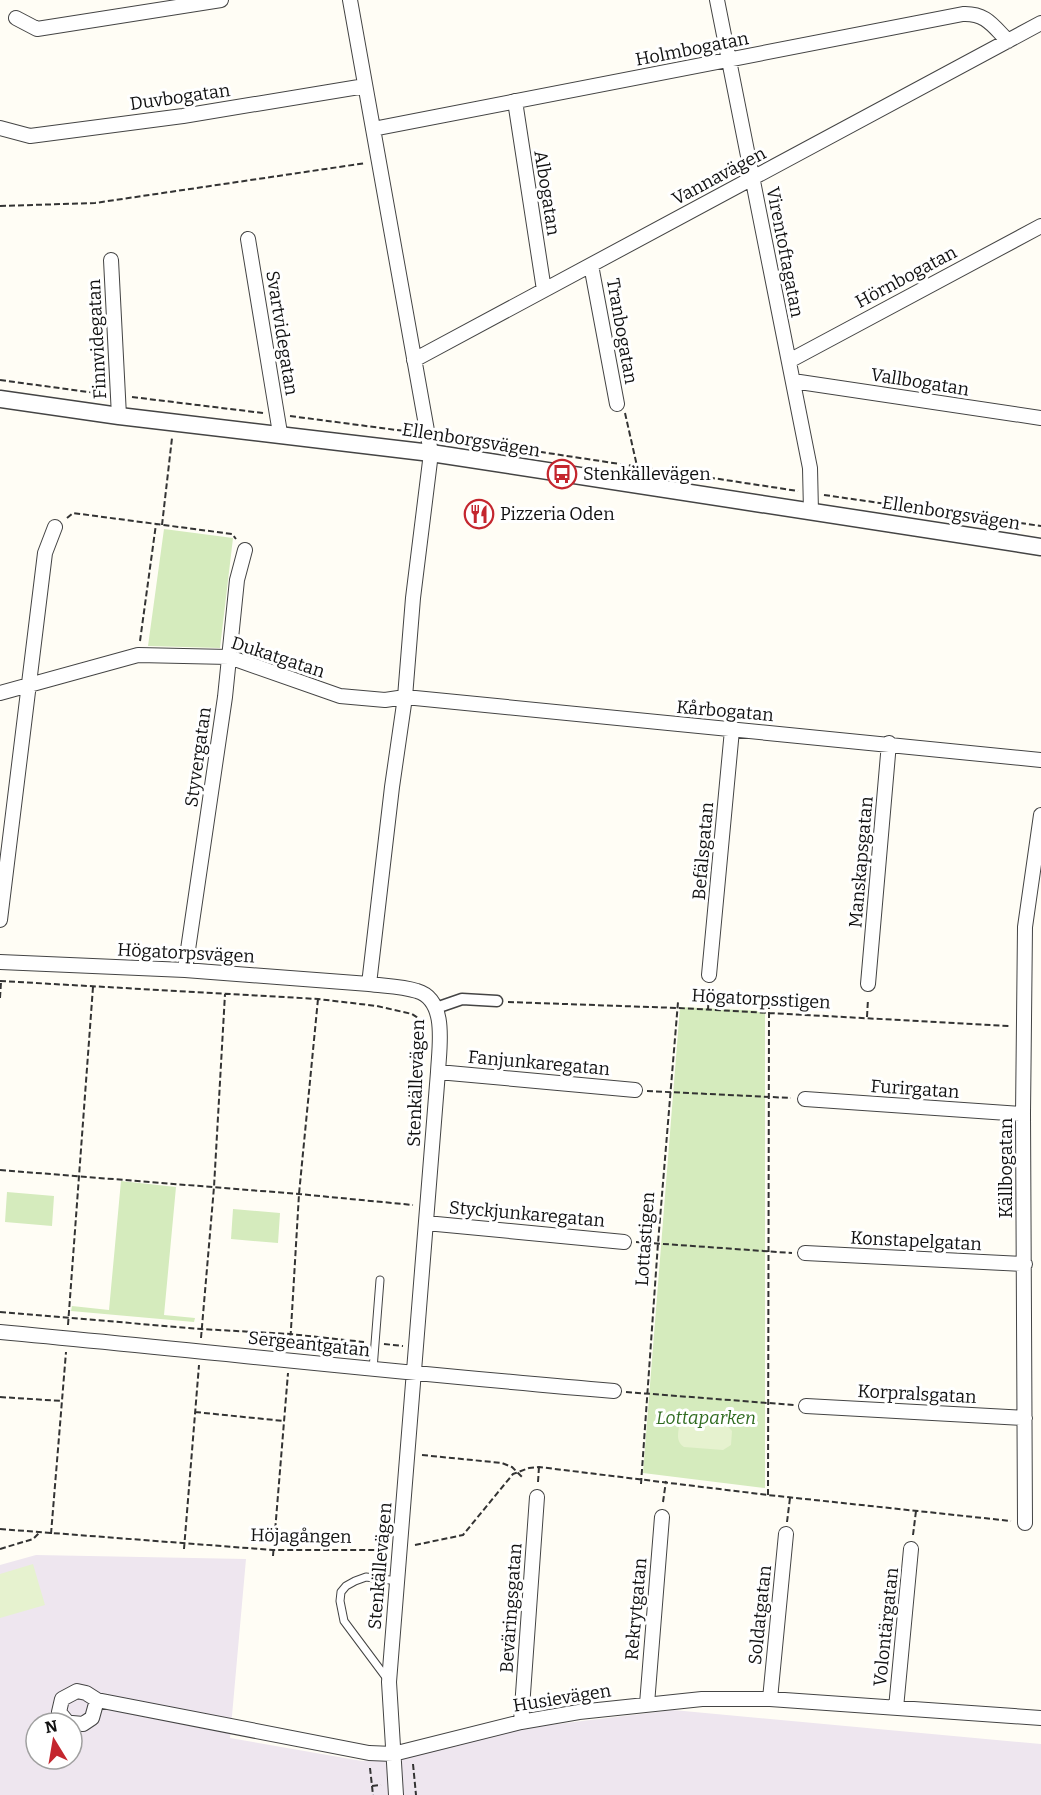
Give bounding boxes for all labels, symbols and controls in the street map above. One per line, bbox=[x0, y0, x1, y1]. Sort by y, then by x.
street label: Holmbogatan bbox=[634, 27, 751, 71]
street label: Duvbogatan bbox=[128, 79, 232, 115]
street label: Vannavägen bbox=[668, 142, 770, 210]
street label: Albogatan bbox=[529, 149, 565, 238]
street label: Virentoftagatan bbox=[762, 185, 809, 320]
street label: Hörnbogatan bbox=[852, 241, 961, 313]
street label: Svartvidegatan bbox=[261, 269, 303, 397]
street label: Tranbogatan bbox=[602, 277, 642, 386]
street label: Finnvidegatan bbox=[83, 278, 111, 400]
street label: Vallbogatan bbox=[869, 363, 971, 401]
street label: Ellenborgsvägen bbox=[400, 418, 542, 462]
bus stop icon: Stenkällevägen bbox=[546, 458, 578, 490]
place label: Stenkällevägen bbox=[583, 463, 711, 485]
street label: Ellenborgsvägen bbox=[880, 491, 1022, 535]
restaurant icon: Pizzeria Oden bbox=[463, 498, 495, 530]
place label: Pizzeria Oden bbox=[500, 503, 615, 525]
street label: Dukatgatan bbox=[228, 632, 328, 683]
street label: Kårbogatan bbox=[675, 696, 775, 726]
street label: Styvergatan bbox=[180, 705, 216, 808]
street label: Manskapsgatan bbox=[844, 795, 878, 929]
street label: Befälsgatan bbox=[688, 801, 718, 901]
street label: Högatorpsvägen bbox=[117, 938, 256, 968]
street label: Högatorpsstigen bbox=[691, 984, 832, 1014]
street label: Stenkällevägen bbox=[403, 1018, 429, 1147]
street label: Fanjunkaregatan bbox=[467, 1046, 612, 1080]
street label: Furirgatan bbox=[870, 1075, 961, 1103]
street label: Källbogatan bbox=[995, 1117, 1017, 1218]
street label: Lottastigen bbox=[631, 1191, 659, 1287]
street label: Styckjunkaregatan bbox=[448, 1196, 606, 1232]
street label: Konstapelgatan bbox=[850, 1227, 983, 1255]
street label: Sergeantgatan bbox=[247, 1327, 372, 1361]
street label: Korpralsgatan bbox=[857, 1380, 978, 1408]
park label: Lottaparken bbox=[656, 1407, 756, 1429]
street label: Stenkällevägen bbox=[363, 1501, 397, 1630]
street label: Höjagången bbox=[250, 1524, 352, 1548]
street label: Beväringsgatan bbox=[495, 1542, 527, 1674]
street label: Rekrytgatan bbox=[621, 1556, 651, 1661]
street label: Soldatgatan bbox=[744, 1564, 776, 1666]
street label: Volontärgatan bbox=[869, 1566, 903, 1688]
street label: Husievägen bbox=[511, 1679, 613, 1717]
north arrow bbox=[24, 1711, 84, 1771]
text: N bbox=[43, 1716, 59, 1737]

